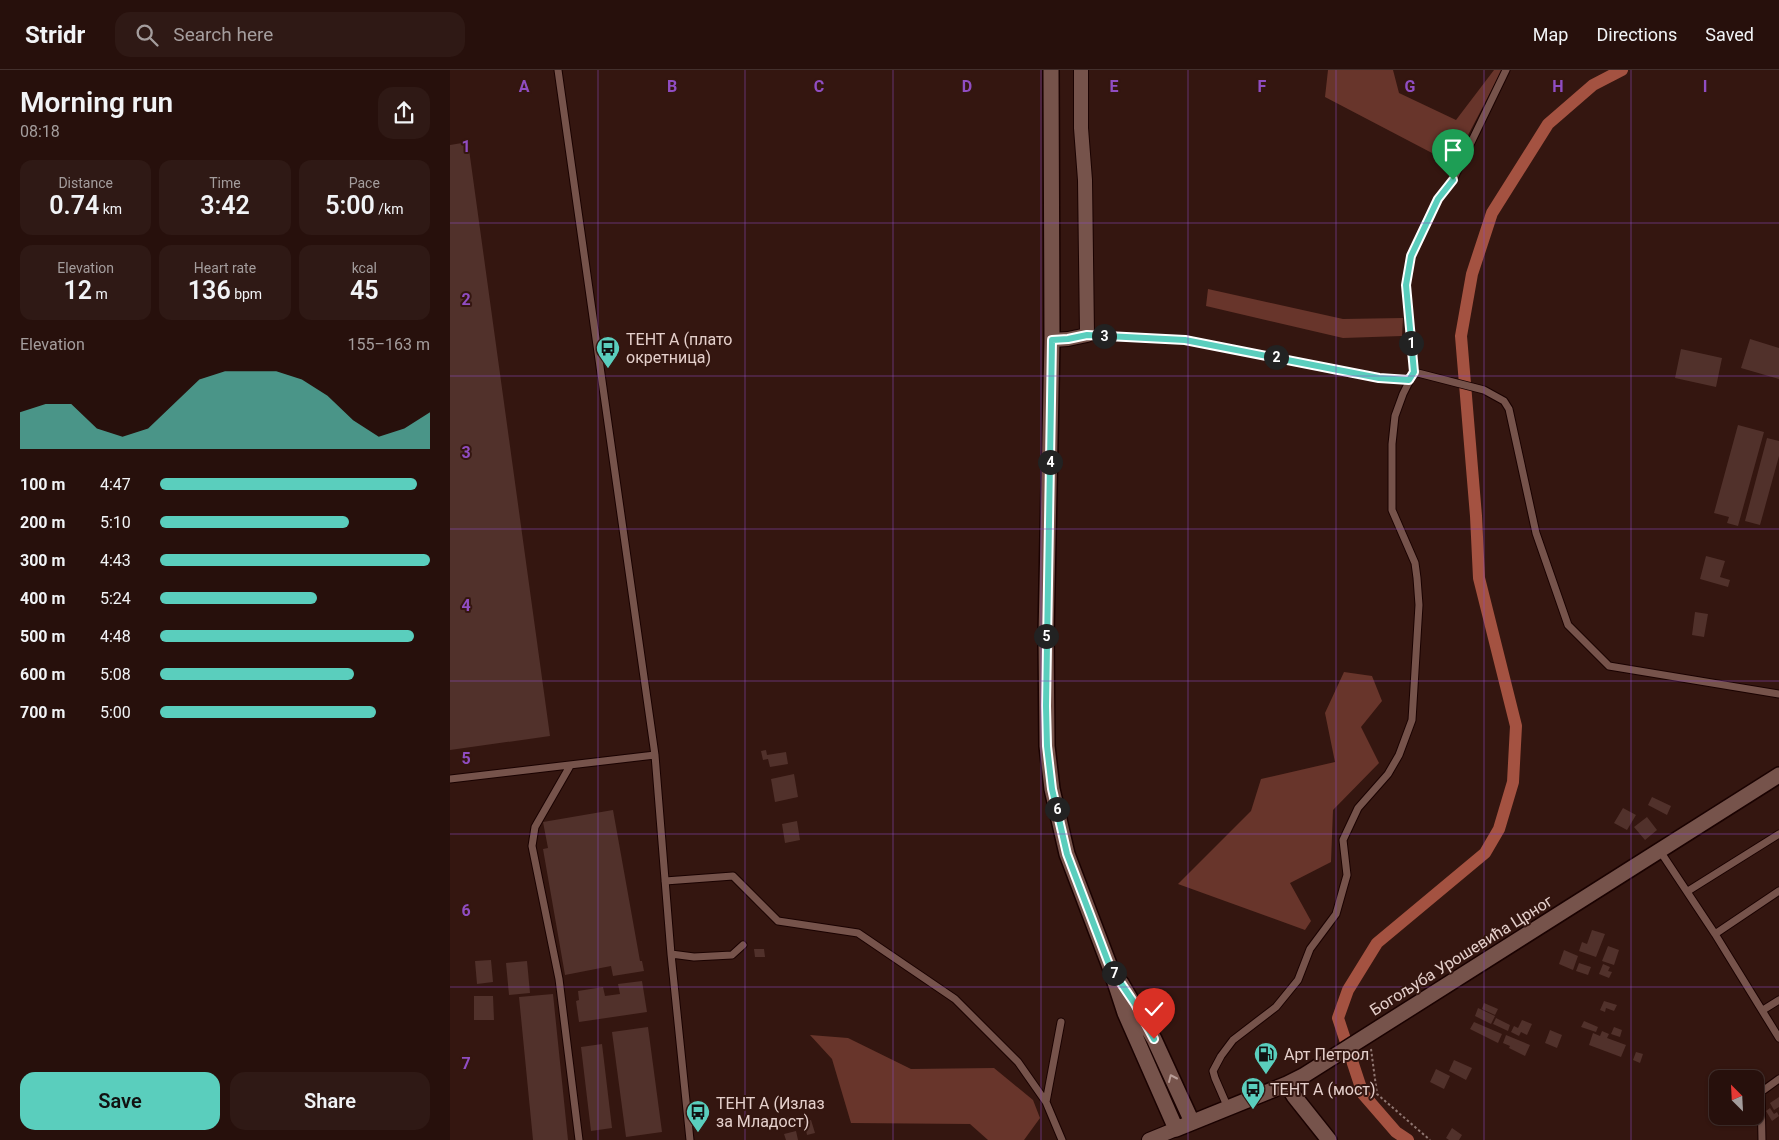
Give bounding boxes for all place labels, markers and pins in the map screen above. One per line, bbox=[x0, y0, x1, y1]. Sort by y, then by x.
pin bbox=[1432, 129, 1474, 180]
pin: 3 bbox=[1092, 324, 1116, 348]
place label: ТЕНТ А (плато окретница) bbox=[626, 330, 732, 367]
pin: 1 bbox=[1398, 330, 1424, 356]
bus stop icon: ТЕНТ А (плато окретница) bbox=[595, 335, 621, 369]
pin: 2 bbox=[1264, 344, 1288, 370]
pin: 4 bbox=[1038, 450, 1062, 474]
pin: 5 bbox=[1034, 624, 1058, 648]
pin: 6 bbox=[1044, 796, 1070, 822]
pin: 7 bbox=[1102, 960, 1126, 986]
pin bbox=[1133, 988, 1175, 1039]
fuel station icon: Арт Петрол bbox=[1253, 1041, 1279, 1075]
place label: Арт Петрол bbox=[1284, 1045, 1369, 1064]
bus stop icon: ТЕНТ А (мост) bbox=[1240, 1076, 1266, 1110]
place label: ТЕНТ А (мост) bbox=[1270, 1080, 1376, 1099]
place label: ТЕНТ А (Излаз за Младост) bbox=[716, 1094, 825, 1131]
bus stop icon: ТЕНТ А (Излаз за Младост) bbox=[685, 1099, 711, 1133]

